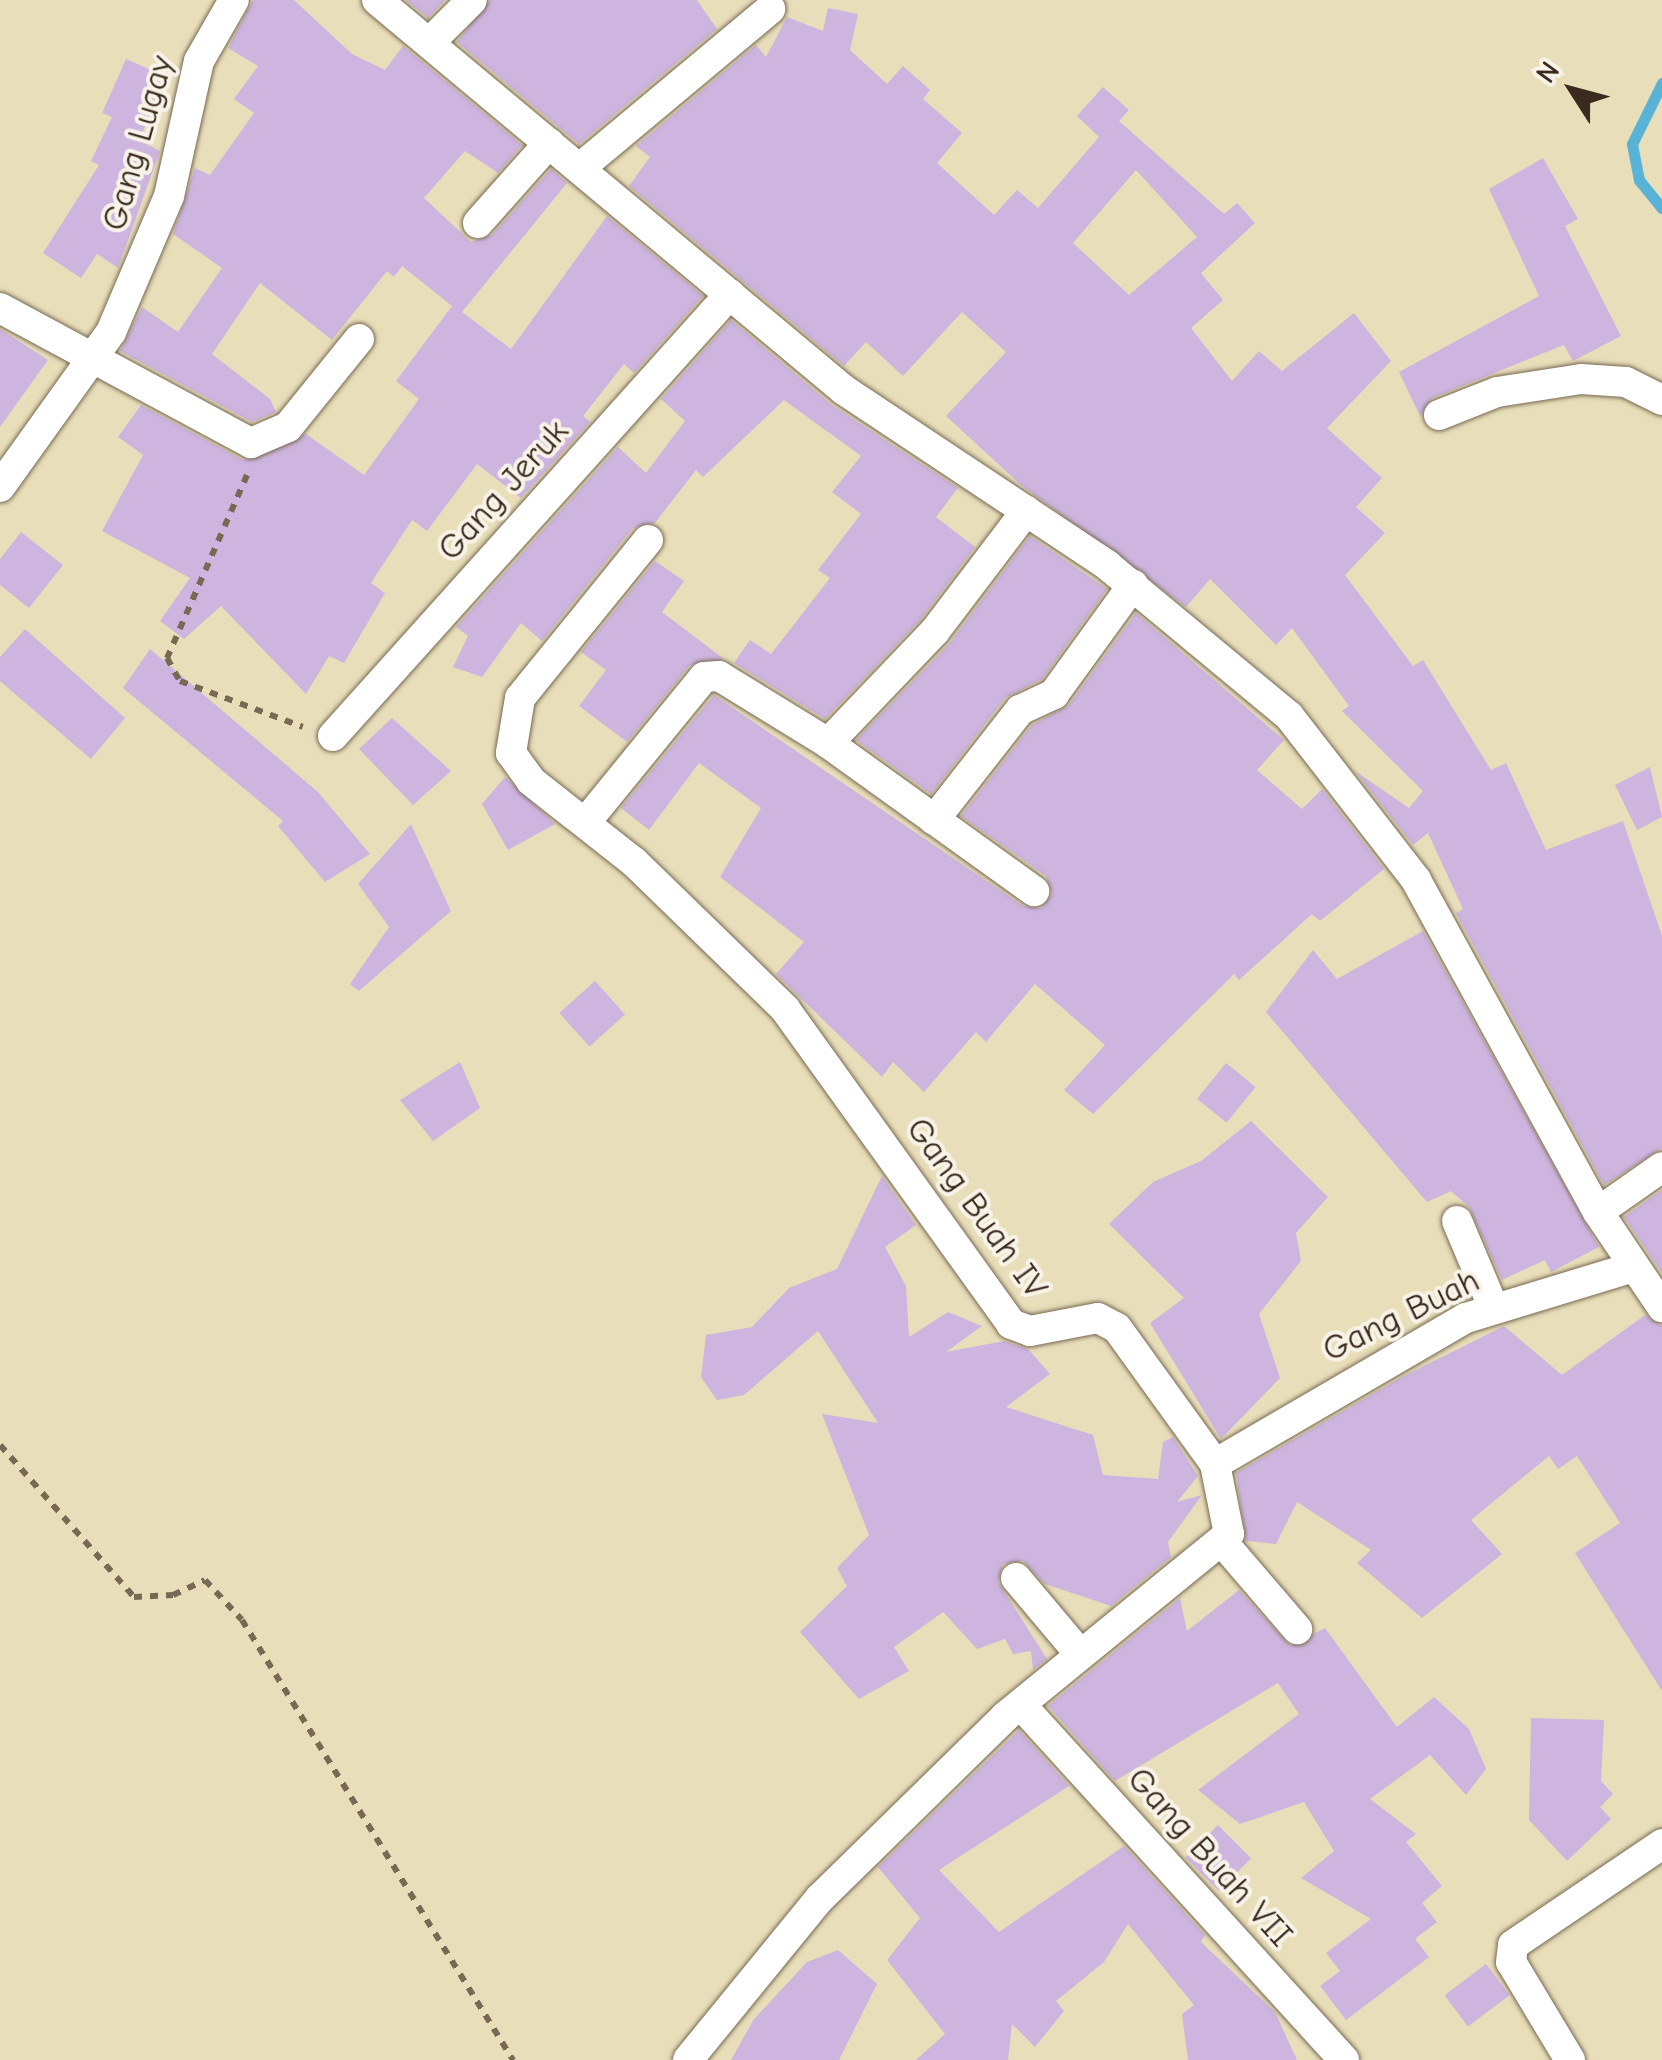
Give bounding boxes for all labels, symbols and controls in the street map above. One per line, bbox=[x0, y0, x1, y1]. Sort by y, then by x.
north arrow bbox=[1522, 40, 1622, 140]
street label: Gang Lugay bbox=[93, 51, 183, 235]
text: N bbox=[1529, 56, 1566, 89]
street label: Gang Jeruk bbox=[429, 411, 577, 569]
street label: Gang Buah IV bbox=[897, 1109, 1057, 1307]
street label: Gang Buah bbox=[1316, 1259, 1486, 1371]
street label: Gang Buah VII bbox=[1118, 1759, 1302, 1955]

